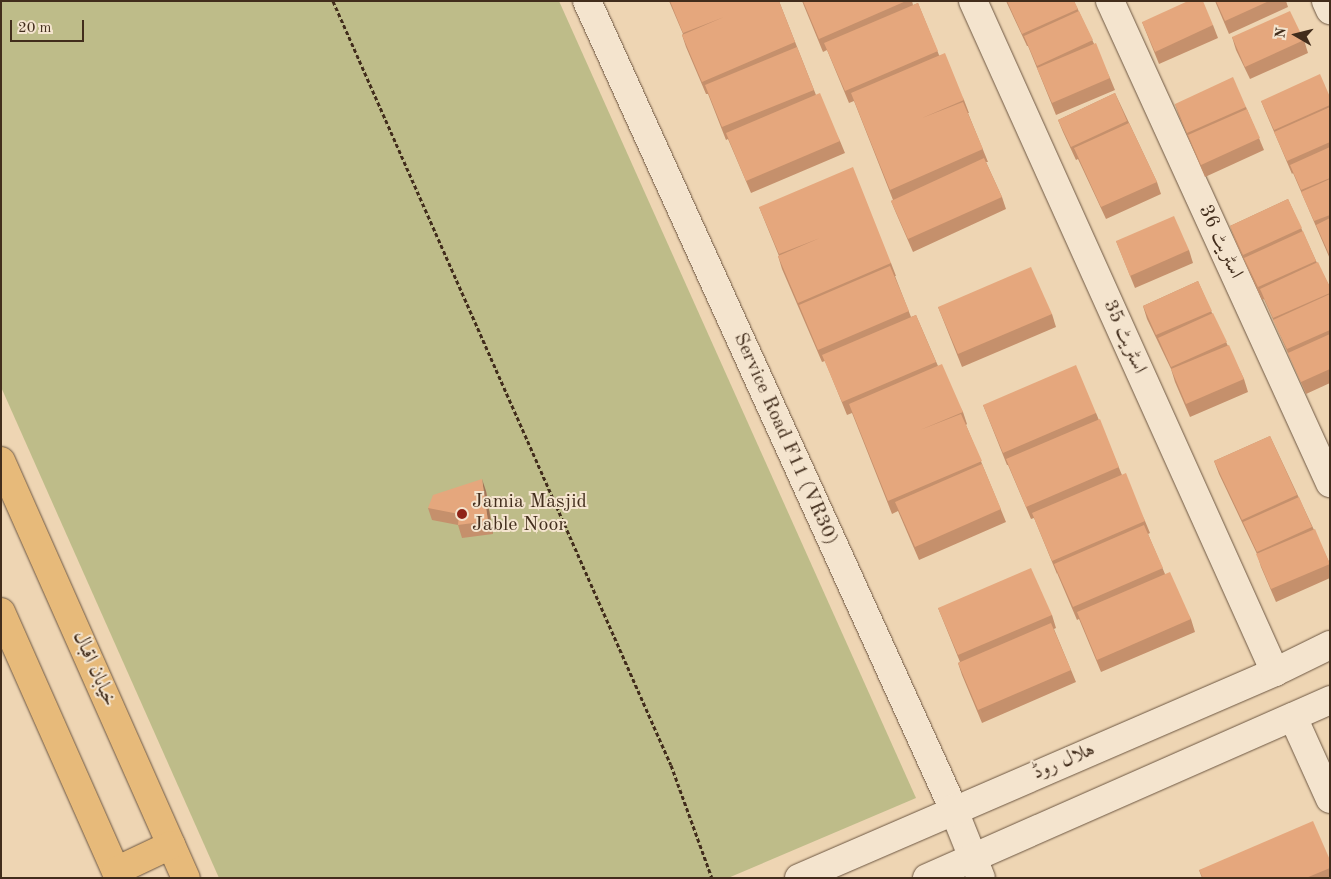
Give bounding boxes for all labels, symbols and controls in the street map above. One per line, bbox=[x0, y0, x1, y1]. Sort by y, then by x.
scale bar bbox=[12, 10, 86, 42]
north arrow bbox=[1271, 10, 1321, 60]
text: 20 m bbox=[18, 21, 52, 36]
text: N bbox=[1273, 27, 1289, 39]
street label: اسٹریٹ 36 bbox=[1193, 201, 1247, 283]
street label: اسٹریٹ 35 bbox=[1097, 296, 1151, 378]
street label: Service Road F11 (VR30) bbox=[727, 329, 843, 549]
place label: Jamia Masjid Jable Noor bbox=[472, 490, 587, 537]
marker: Jamia Masjid Jable Noor bbox=[456, 508, 468, 520]
street label: خیابان اقبال bbox=[67, 628, 121, 710]
street label: ہلال روڈ bbox=[1029, 738, 1099, 786]

